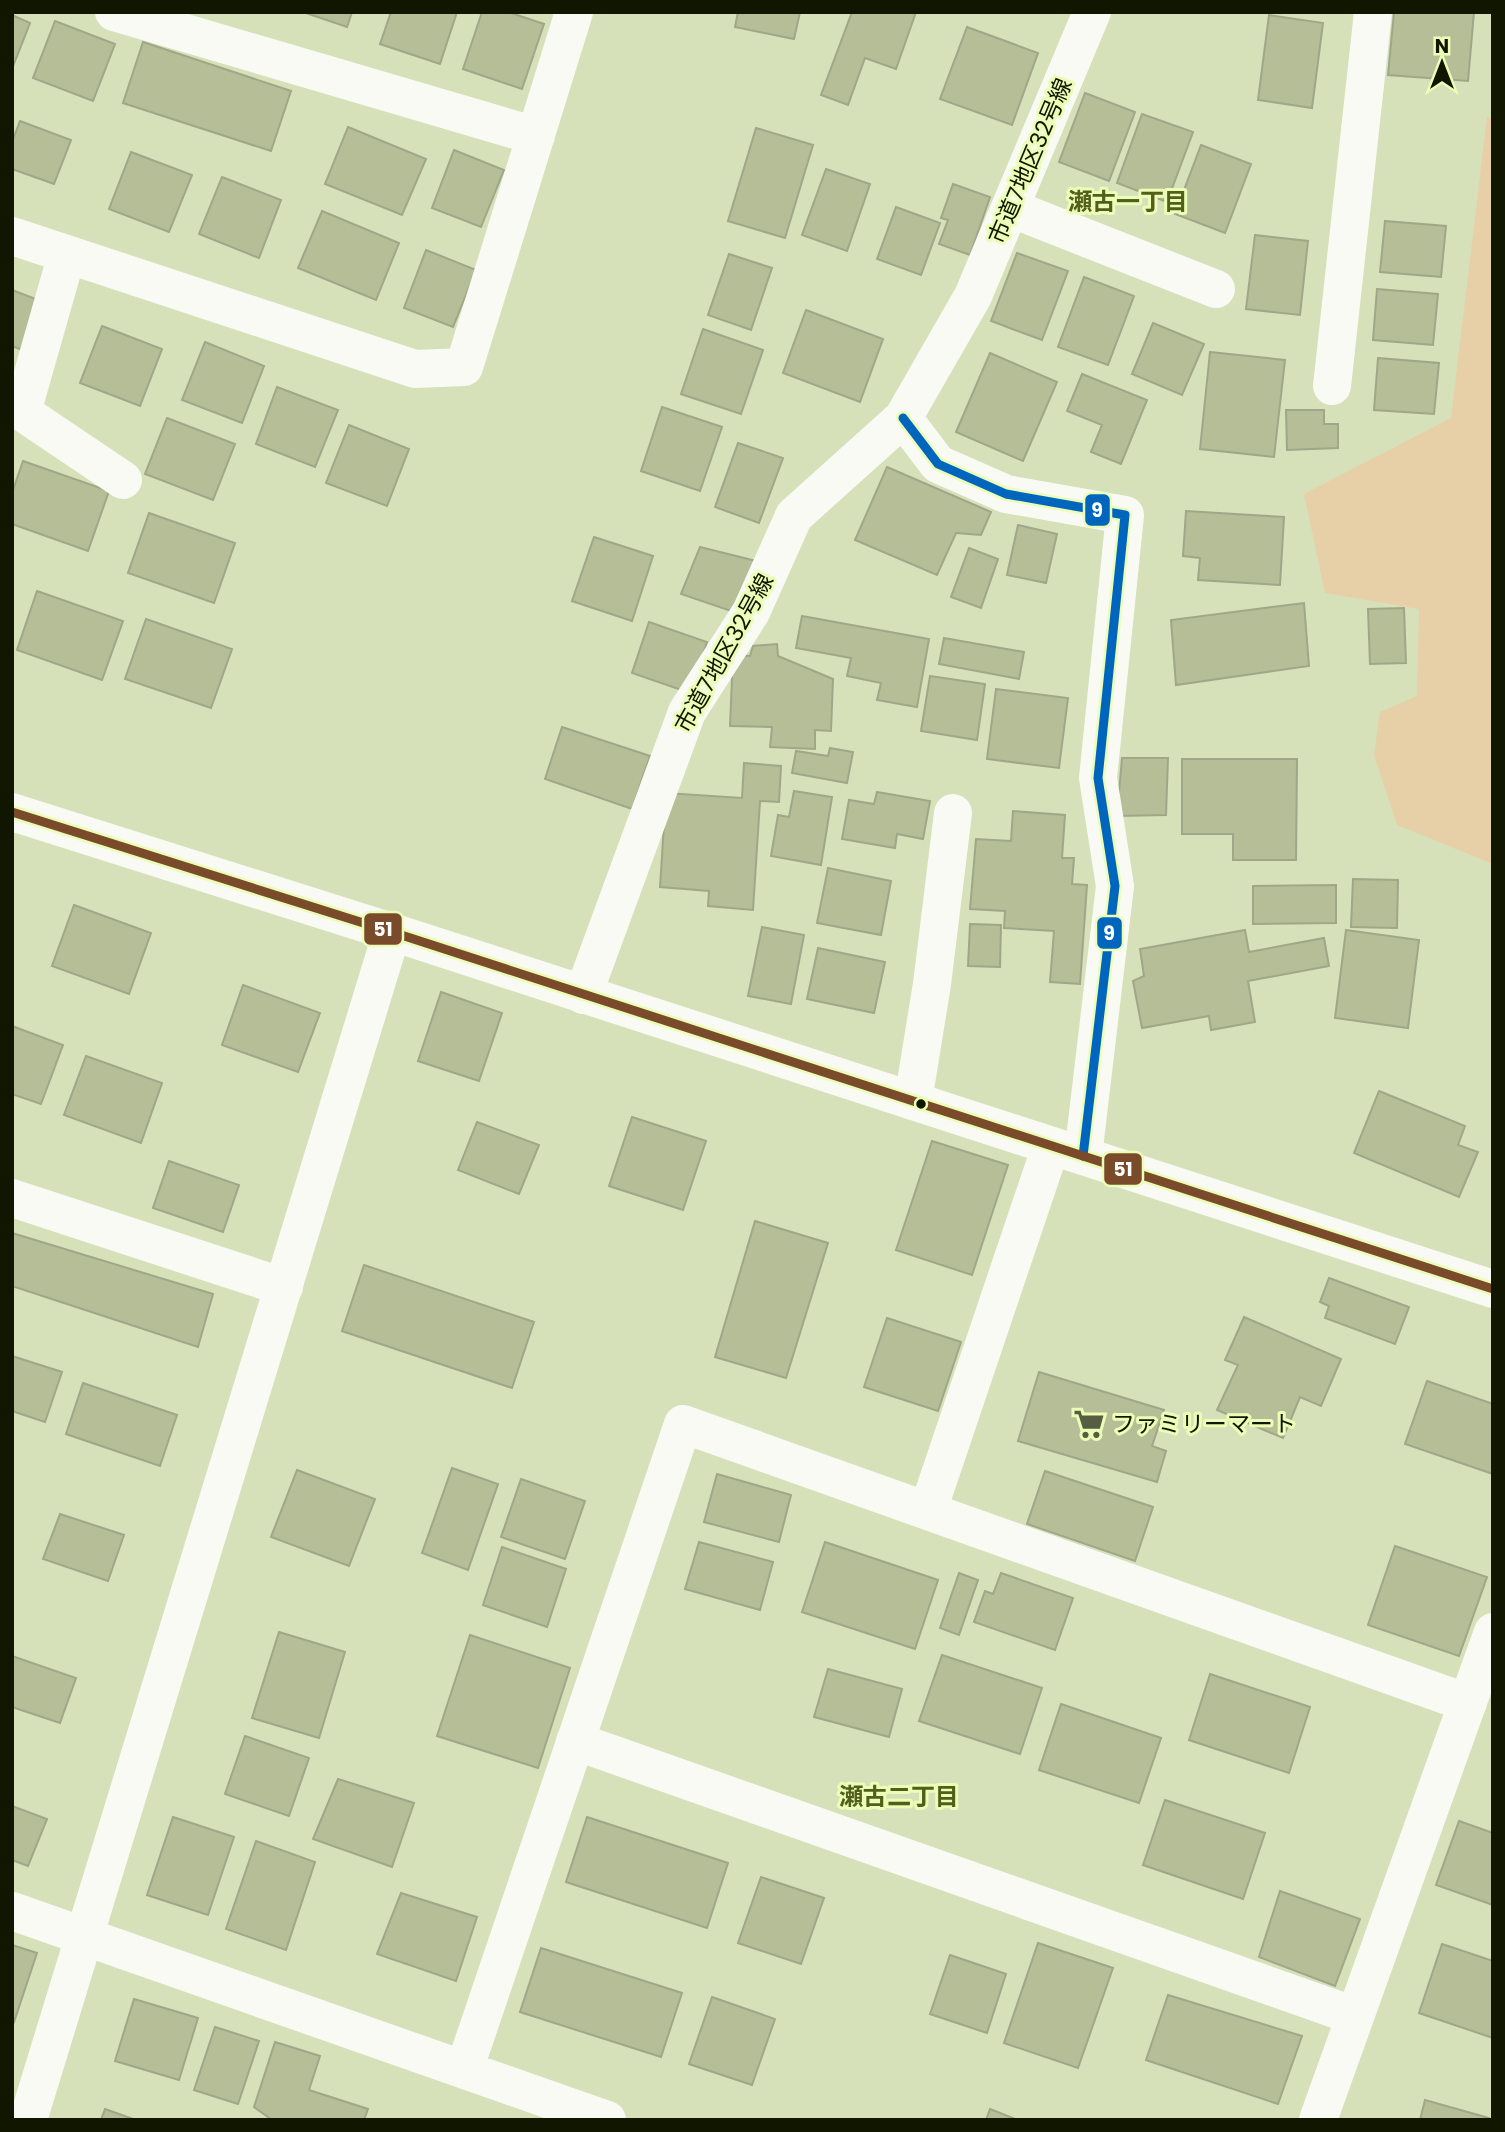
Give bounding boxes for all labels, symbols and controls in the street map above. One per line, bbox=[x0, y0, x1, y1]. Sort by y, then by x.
north arrow bbox=[1407, 28, 1477, 98]
text: N bbox=[1435, 33, 1449, 60]
street label: 市道7地区32号線 bbox=[981, 73, 1079, 249]
district label: 瀬古一丁目 bbox=[1068, 185, 1188, 218]
line badge: 9 bbox=[1084, 493, 1111, 527]
text: 9 bbox=[1091, 497, 1103, 524]
street label: 市道7地区32号線 bbox=[667, 568, 781, 738]
line badge: 51 bbox=[363, 912, 403, 946]
text: 51 bbox=[373, 916, 393, 943]
line badge: 9 bbox=[1096, 916, 1123, 950]
text: 9 bbox=[1103, 920, 1115, 947]
unlabelled marker bbox=[914, 1097, 928, 1111]
line badge: 51 bbox=[1103, 1152, 1143, 1186]
text: 51 bbox=[1113, 1156, 1133, 1183]
supermarket icon: ファミリーマート bbox=[1072, 1407, 1106, 1441]
place label: ファミリーマート bbox=[1112, 1408, 1296, 1440]
district label: 瀬古二丁目 bbox=[839, 1780, 959, 1813]

